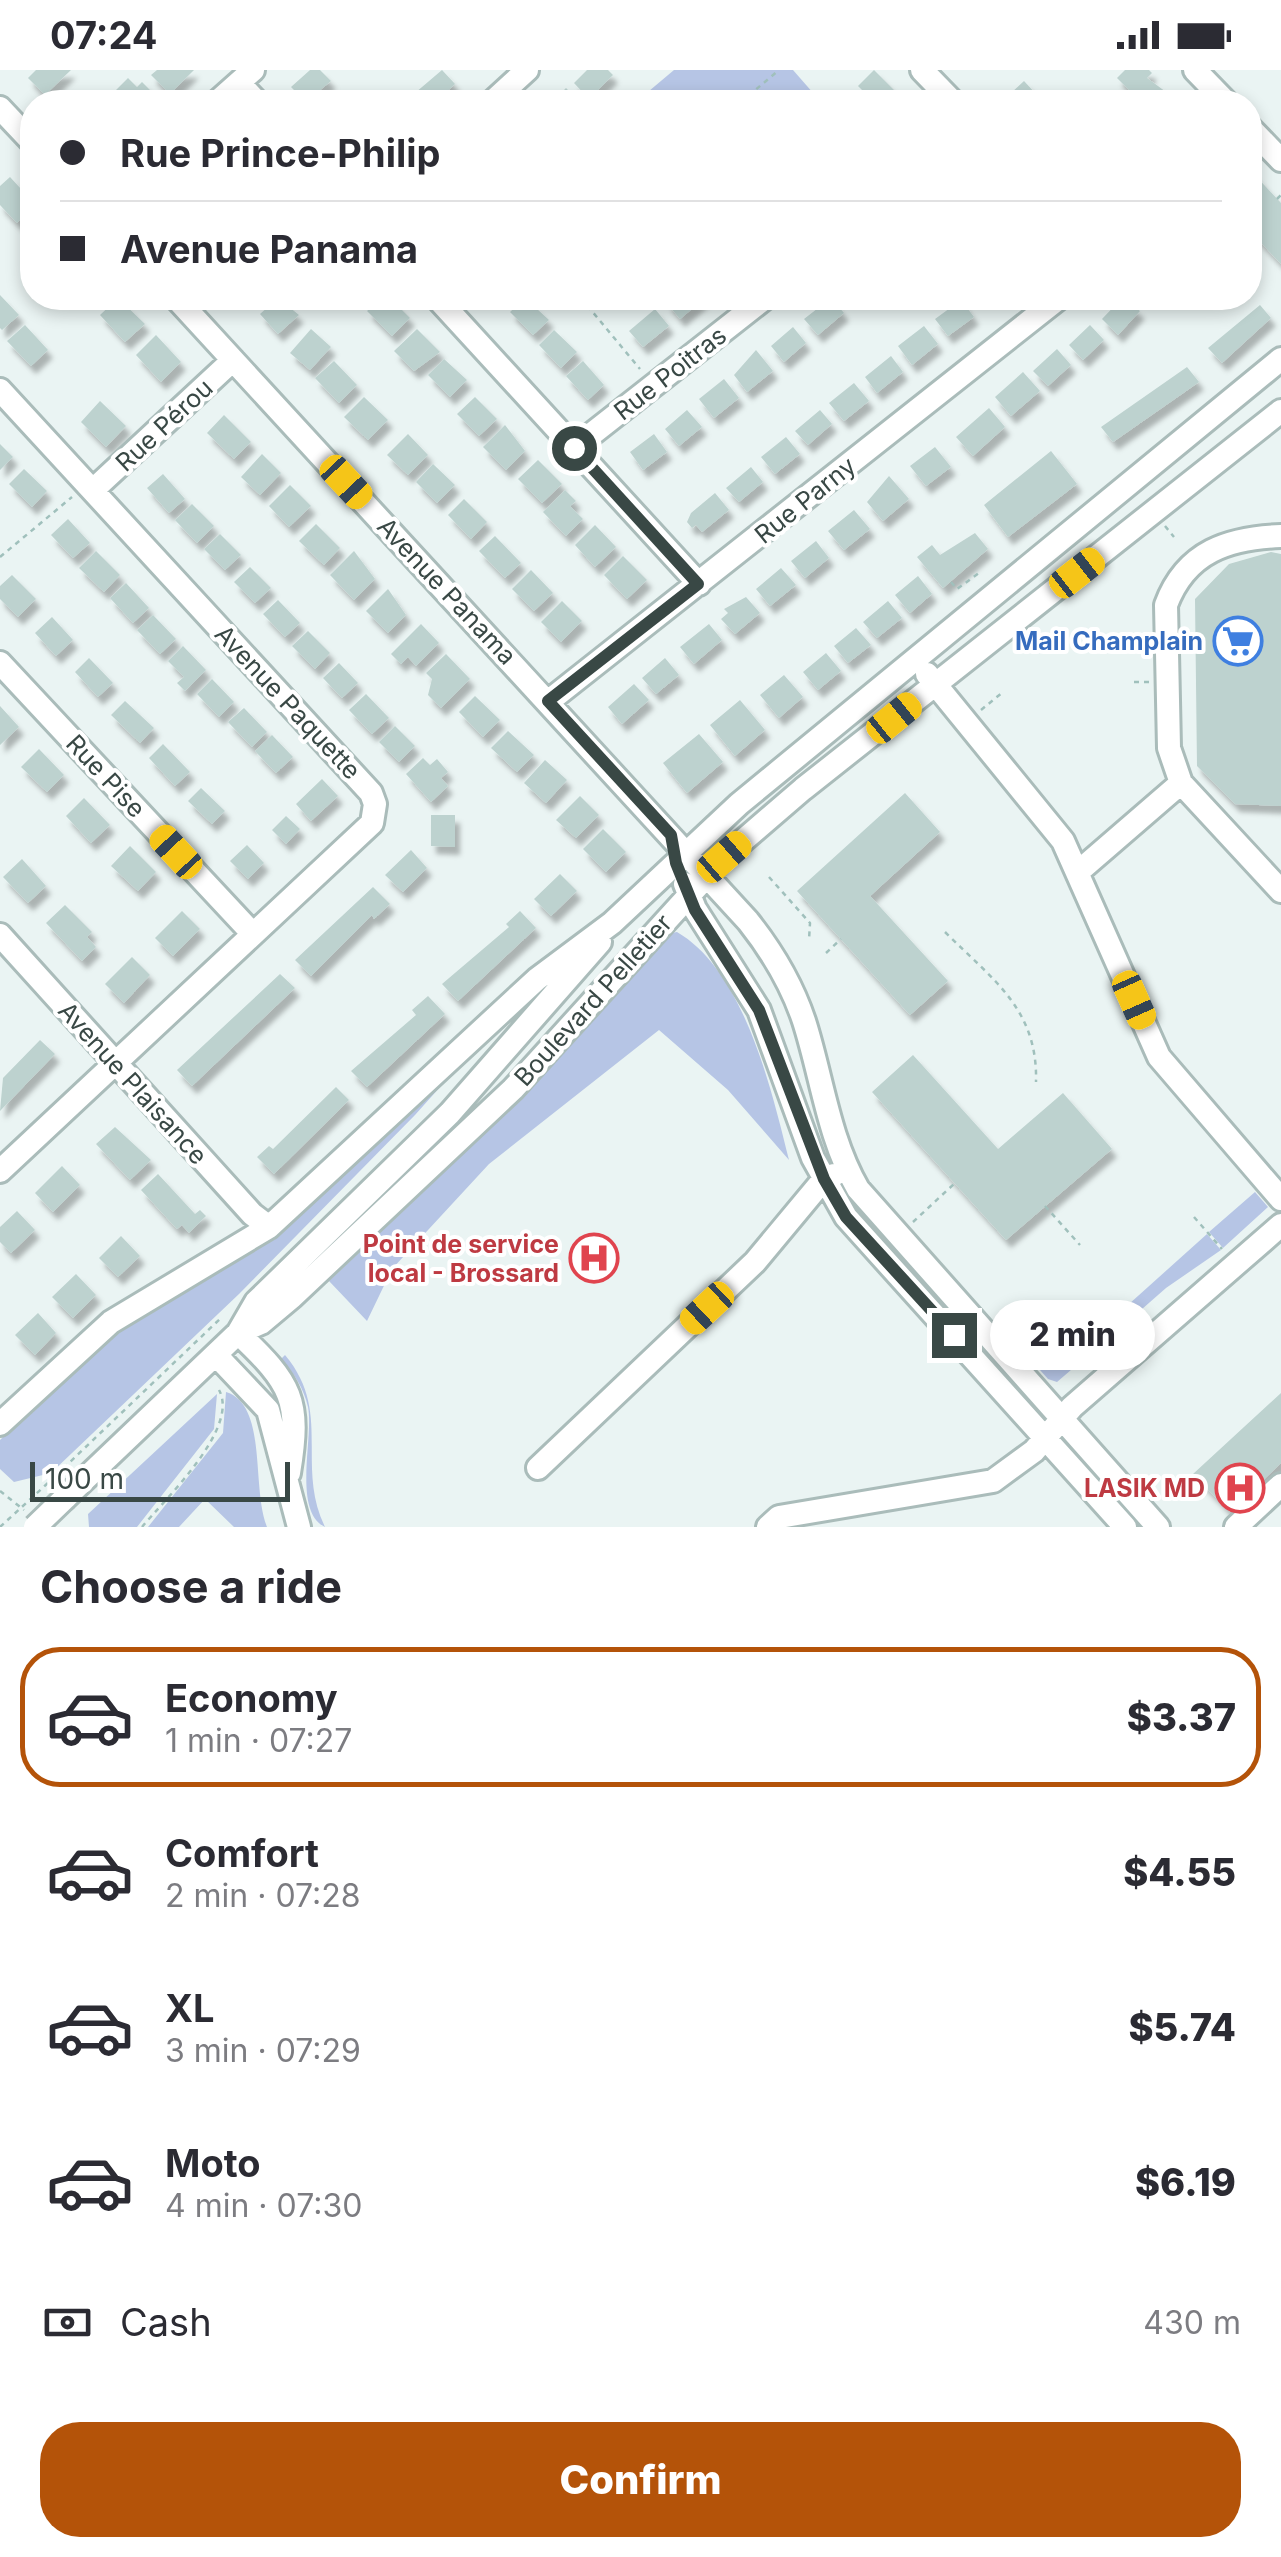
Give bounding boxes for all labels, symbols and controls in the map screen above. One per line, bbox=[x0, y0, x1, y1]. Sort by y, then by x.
text: 07:24 bbox=[50, 12, 157, 58]
text: Rue Prince-Philip bbox=[120, 130, 440, 176]
text: Avenue Panama bbox=[120, 226, 418, 272]
street label: Rue Poitras bbox=[608, 320, 732, 426]
street label: Rue Pérou bbox=[109, 373, 219, 477]
route start bbox=[552, 426, 597, 471]
car bbox=[315, 450, 377, 514]
street label: Rue Parny bbox=[749, 450, 861, 550]
street label: Avenue Panama bbox=[371, 511, 523, 671]
car bbox=[1044, 543, 1110, 603]
supermarket icon: Mail Champlain bbox=[1212, 615, 1264, 667]
street label: Avenue Paquette bbox=[209, 619, 367, 785]
place label: Mail Champlain bbox=[1015, 626, 1203, 656]
car bbox=[861, 687, 927, 749]
street label: Rue Pise bbox=[60, 728, 152, 824]
car bbox=[145, 820, 207, 884]
car bbox=[692, 826, 756, 888]
street label: Boulevard Pelletier bbox=[508, 908, 678, 1092]
car bbox=[1108, 966, 1160, 1034]
street label: Avenue Plaisance bbox=[52, 996, 214, 1170]
place label: Point de service local - Brossard bbox=[363, 1229, 559, 1288]
hospital icon: Point de service local - Brossard bbox=[568, 1232, 620, 1284]
car bbox=[675, 1277, 739, 1339]
callout: 2 min bbox=[989, 1300, 1154, 1370]
route end bbox=[932, 1313, 977, 1358]
text: 2 min bbox=[1029, 1315, 1116, 1354]
scale bar bbox=[30, 1457, 290, 1502]
text: 100 m bbox=[45, 1462, 124, 1496]
hospital icon: LASIK MD bbox=[1214, 1462, 1266, 1514]
place label: LASIK MD bbox=[1084, 1473, 1205, 1503]
text: Choose a ride bbox=[40, 1559, 342, 1614]
icon: car bbox=[45, 1672, 135, 1762]
text: Economy bbox=[165, 1675, 338, 1721]
text: $3.37 bbox=[1127, 1694, 1236, 1740]
text: 1 min · 07:27 bbox=[165, 1721, 352, 1760]
icon: car bbox=[45, 1827, 135, 1917]
text: Comfort bbox=[165, 1830, 319, 1876]
text: $4.55 bbox=[1123, 1849, 1236, 1895]
text: 2 min · 07:28 bbox=[165, 1876, 361, 1915]
icon: car bbox=[45, 1982, 135, 2072]
text: XL bbox=[165, 1985, 215, 2031]
text: $5.74 bbox=[1128, 2004, 1236, 2050]
text: 3 min · 07:29 bbox=[165, 2031, 361, 2070]
icon: car bbox=[45, 2137, 135, 2227]
text: Moto bbox=[165, 2140, 261, 2186]
text: $6.19 bbox=[1135, 2159, 1236, 2205]
text: 4 min · 07:30 bbox=[165, 2186, 362, 2225]
icon: cash bbox=[40, 2295, 95, 2350]
text: Cash bbox=[120, 2299, 212, 2345]
text: 430 m bbox=[1143, 2303, 1241, 2342]
button: Confirm bbox=[40, 2422, 1241, 2537]

